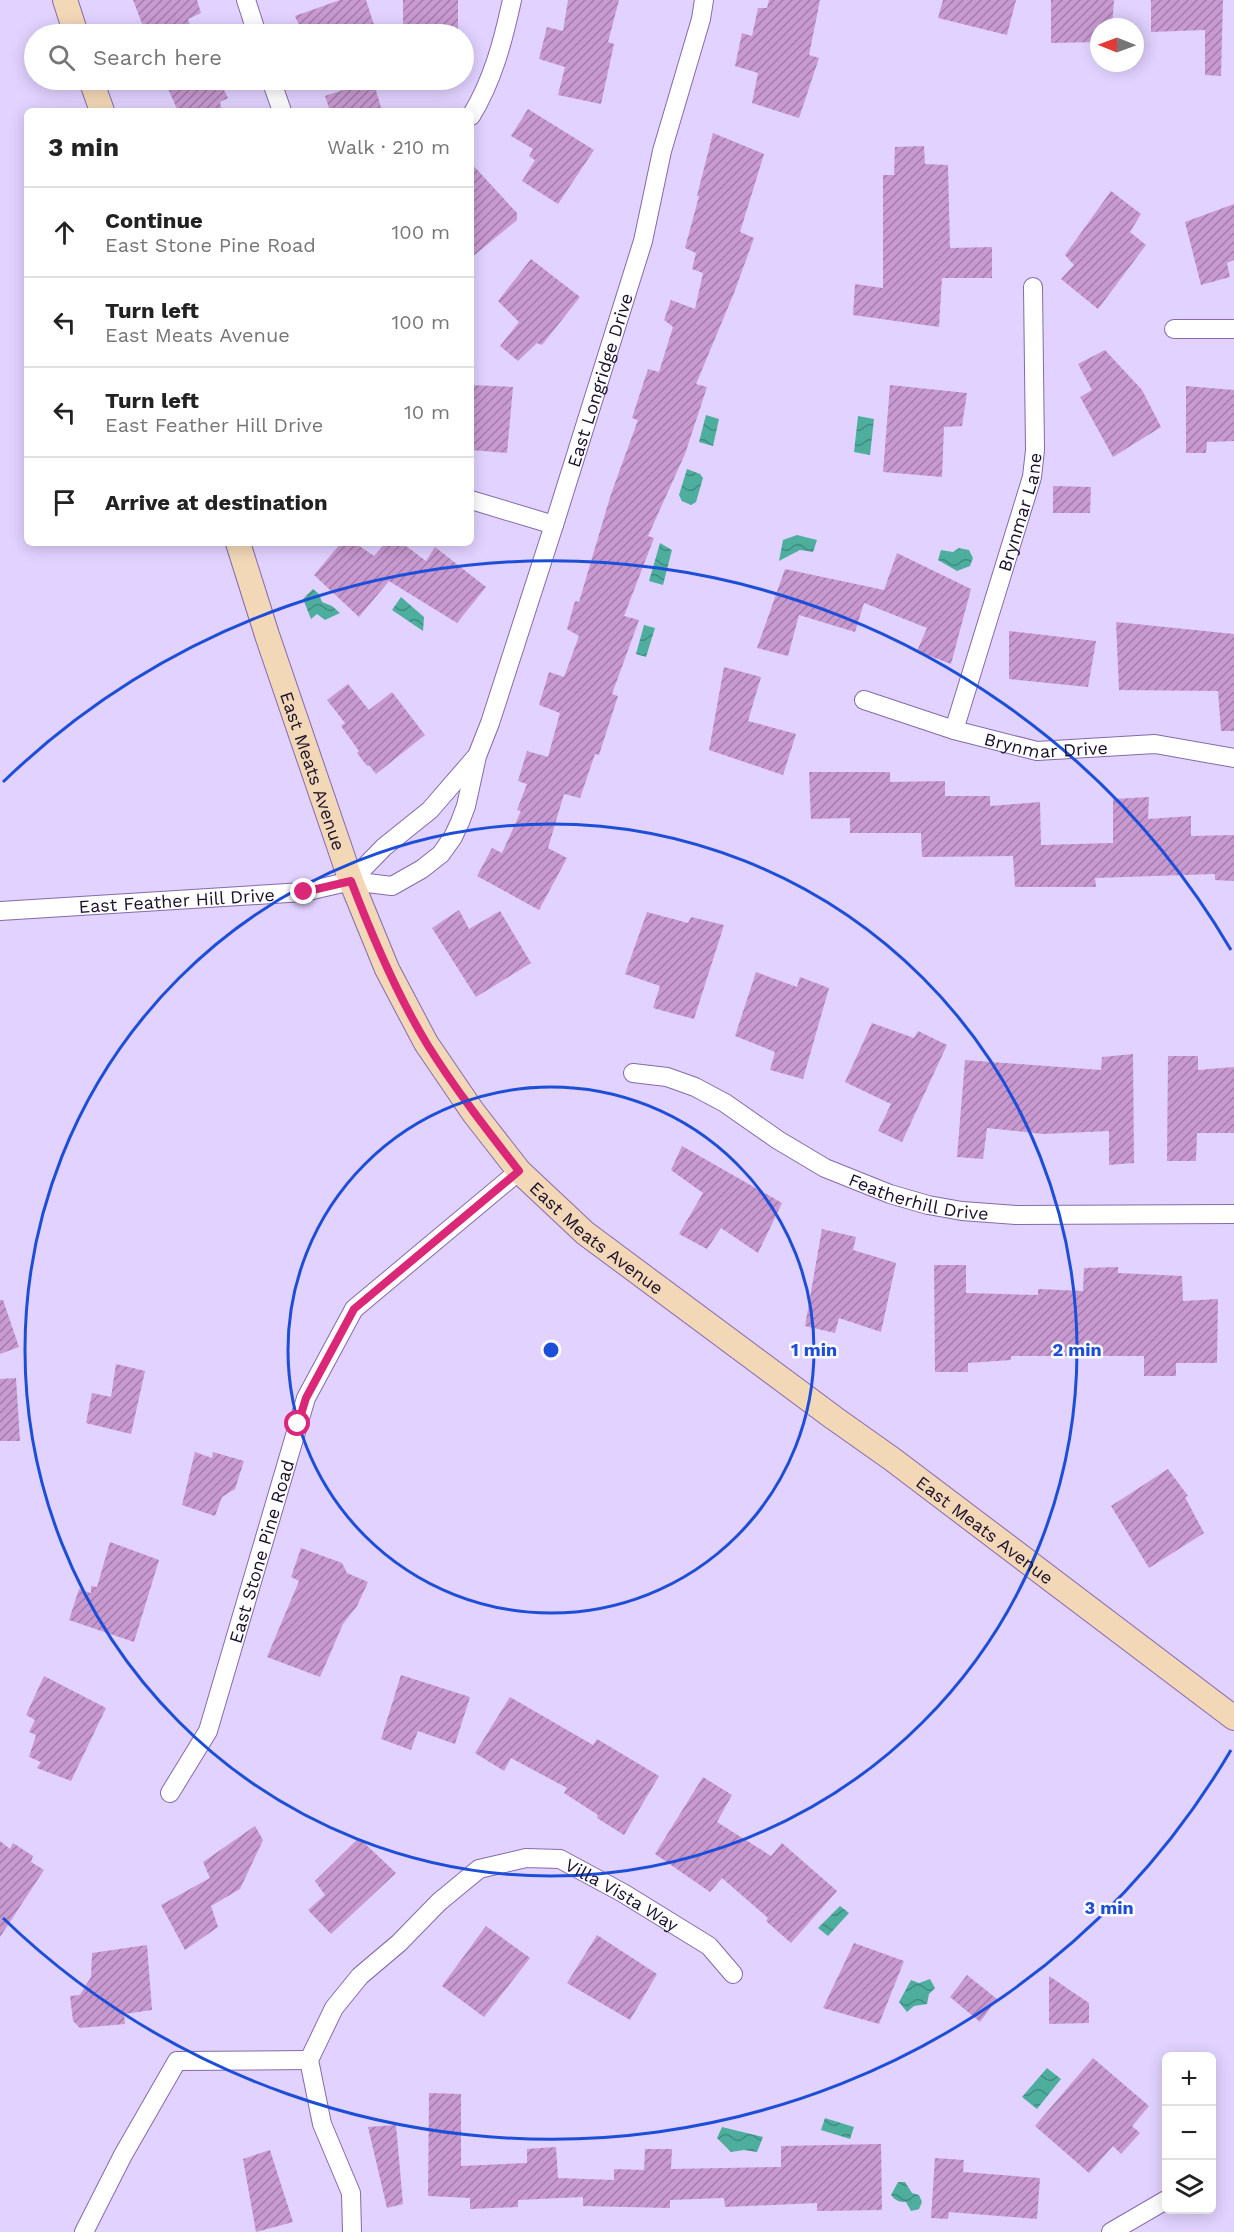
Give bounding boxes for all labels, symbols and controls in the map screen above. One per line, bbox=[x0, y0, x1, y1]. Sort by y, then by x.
north arrow bbox=[1090, 18, 1144, 72]
search box bbox=[24, 24, 474, 90]
icon: search bbox=[45, 41, 78, 74]
text: Search here bbox=[93, 45, 222, 70]
text: 3 min bbox=[48, 132, 119, 162]
text: Walk · 210 m bbox=[327, 135, 450, 159]
text: Continue bbox=[105, 208, 203, 233]
icon: ahead bbox=[48, 216, 81, 249]
text: 100 m bbox=[391, 220, 450, 244]
text: East Stone Pine Road bbox=[105, 233, 316, 257]
street label: East Longridge Drive bbox=[562, 290, 637, 470]
text: Turn left bbox=[105, 298, 199, 323]
icon: left bbox=[48, 306, 81, 339]
text: 100 m bbox=[391, 310, 450, 334]
text: East Meats Avenue bbox=[105, 323, 290, 347]
text: Turn left bbox=[105, 388, 199, 413]
icon: left bbox=[48, 396, 81, 429]
text: 10 m bbox=[404, 400, 450, 424]
text: East Feather Hill Drive bbox=[105, 413, 323, 437]
street label: Brynmar Lane bbox=[993, 451, 1045, 574]
icon: arrive bbox=[48, 486, 81, 519]
text: Arrive at destination bbox=[105, 490, 328, 515]
street label: East Meats Avenue bbox=[277, 689, 350, 853]
street label: Brynmar Drive bbox=[982, 728, 1108, 762]
route end bbox=[290, 878, 316, 904]
street label: East Feather Hill Drive bbox=[78, 883, 275, 917]
street label: Featherhill Drive bbox=[846, 1168, 989, 1223]
street label: East Meats Avenue bbox=[526, 1177, 668, 1298]
text: 1 min bbox=[791, 1339, 837, 1360]
text: 2 min bbox=[1052, 1339, 1102, 1360]
centre of rings bbox=[541, 1340, 561, 1360]
route start bbox=[284, 1410, 310, 1436]
street label: East Stone Pine Road bbox=[224, 1457, 298, 1645]
street label: East Meats Avenue bbox=[912, 1471, 1058, 1588]
street label: Villa Vista Way bbox=[562, 1853, 683, 1936]
text: 3 min bbox=[1084, 1897, 1134, 1918]
map controls bbox=[1162, 2052, 1216, 2214]
button: + bbox=[1162, 2052, 1216, 2106]
button: − bbox=[1162, 2106, 1216, 2160]
button: layers bbox=[1162, 2160, 1216, 2214]

